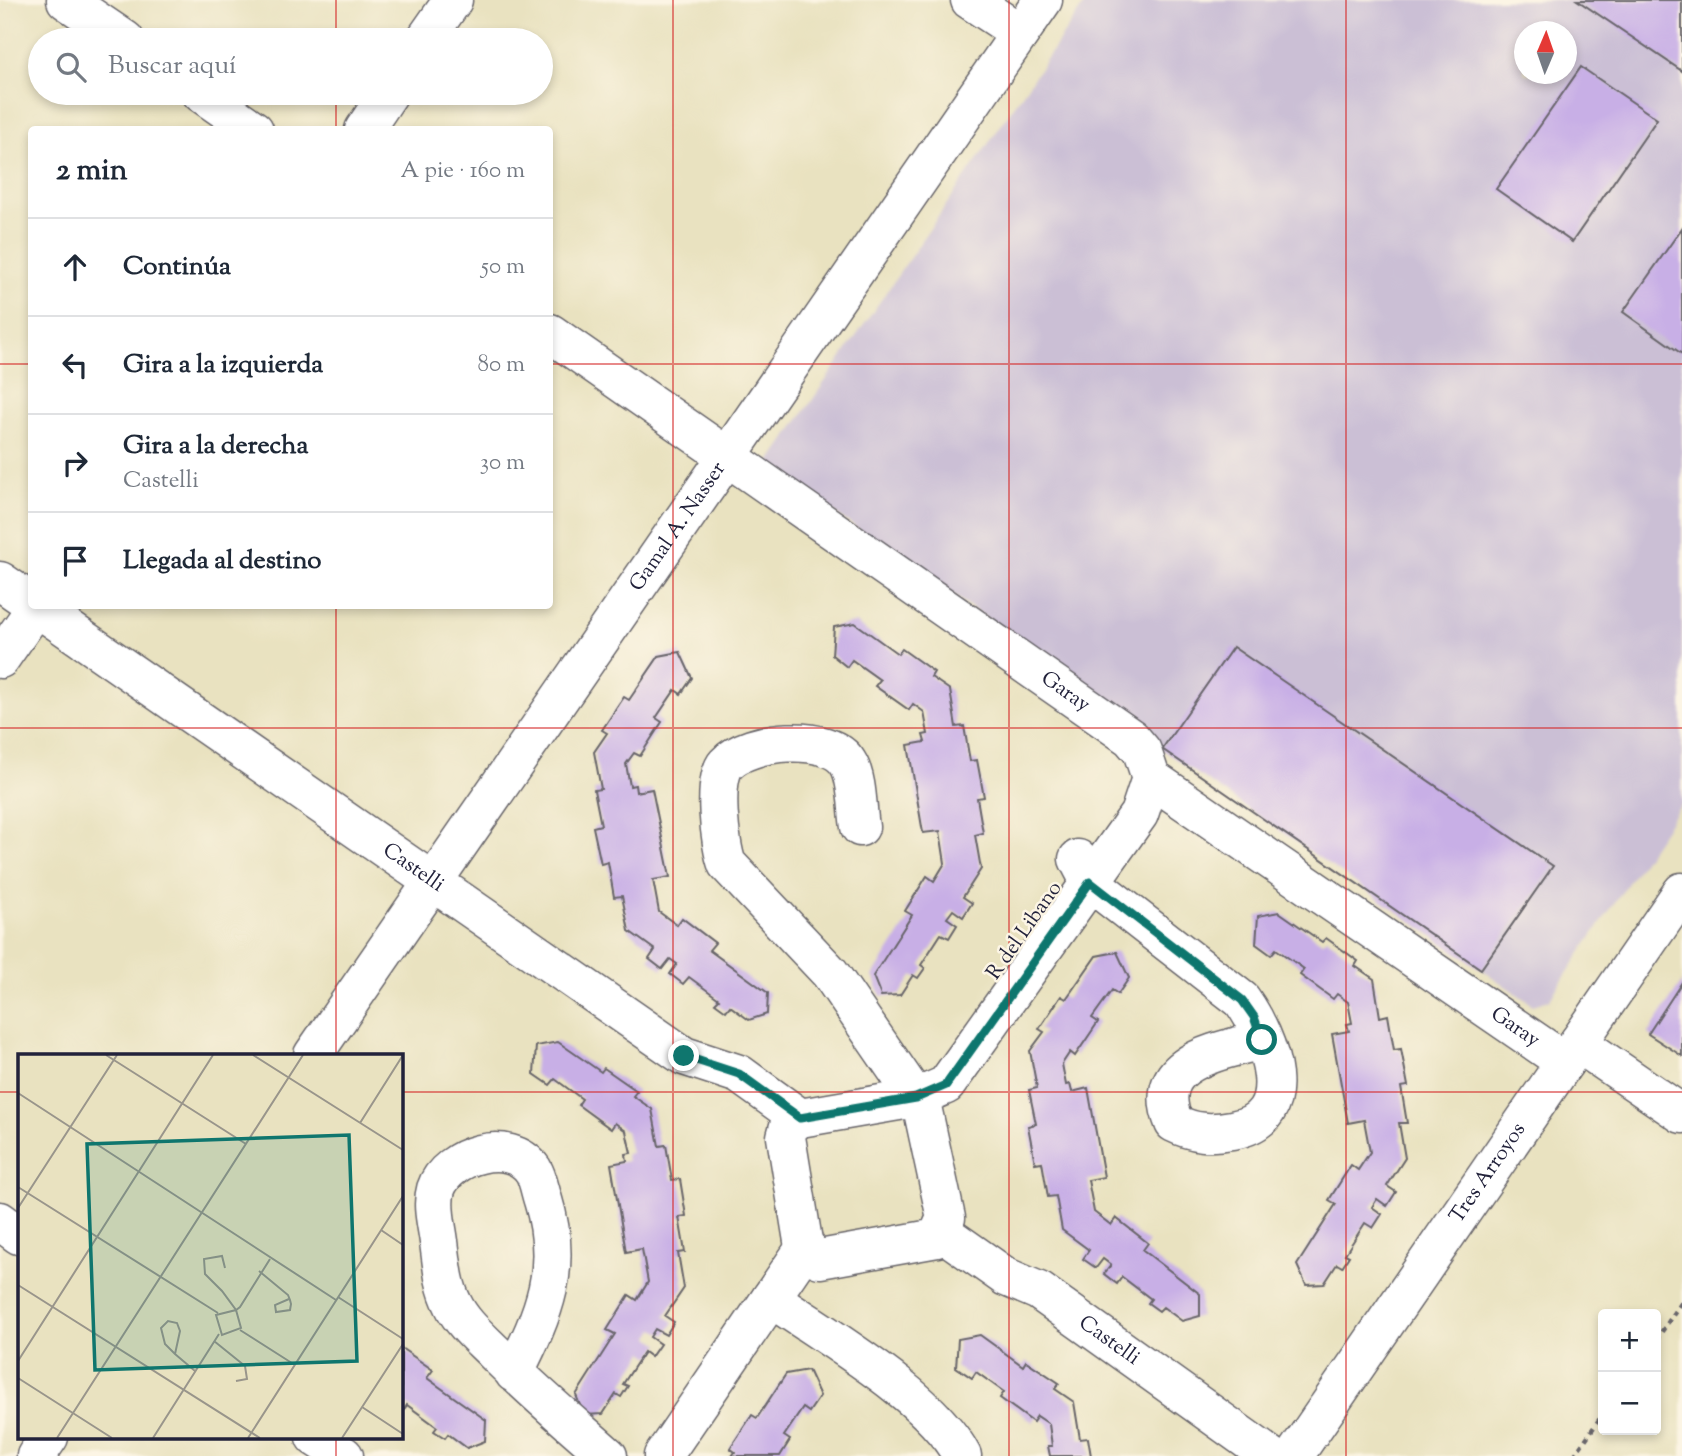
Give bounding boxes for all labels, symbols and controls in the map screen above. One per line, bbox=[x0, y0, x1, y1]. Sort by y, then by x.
north arrow bbox=[1514, 21, 1577, 84]
search box bbox=[28, 28, 553, 105]
icon: search bbox=[52, 48, 90, 86]
text: Buscar aquí bbox=[108, 48, 237, 85]
text: 2 min bbox=[56, 150, 128, 193]
text: A pie · 160 m bbox=[401, 155, 525, 188]
icon: ahead bbox=[56, 248, 94, 286]
text: Continúa bbox=[123, 249, 231, 286]
text: 50 m bbox=[481, 251, 525, 284]
icon: left bbox=[56, 346, 94, 384]
text: Gira a la izquierda bbox=[123, 347, 323, 384]
text: 80 m bbox=[477, 349, 525, 382]
text: Gira a la derecha bbox=[123, 428, 308, 465]
icon: right bbox=[56, 444, 94, 482]
text: 30 m bbox=[480, 447, 525, 480]
street label: Gamal A. Nasser bbox=[623, 456, 734, 598]
text: Castelli bbox=[123, 465, 199, 498]
icon: arrive bbox=[56, 542, 94, 580]
text: Llegada al destino bbox=[123, 543, 321, 580]
street label: Garay bbox=[1034, 664, 1096, 720]
street label: Castelli bbox=[376, 836, 450, 900]
street label: R del Libano bbox=[980, 875, 1070, 987]
street label: Garay bbox=[1484, 1000, 1546, 1056]
route start bbox=[1246, 1024, 1277, 1055]
route end bbox=[668, 1040, 699, 1071]
inset map bbox=[18, 1054, 402, 1438]
street label: Tres Arroyos bbox=[1443, 1117, 1534, 1230]
street label: Castelli bbox=[1072, 1309, 1146, 1373]
map controls bbox=[1598, 1309, 1661, 1435]
button: + bbox=[1598, 1309, 1661, 1372]
button: − bbox=[1598, 1372, 1661, 1435]

